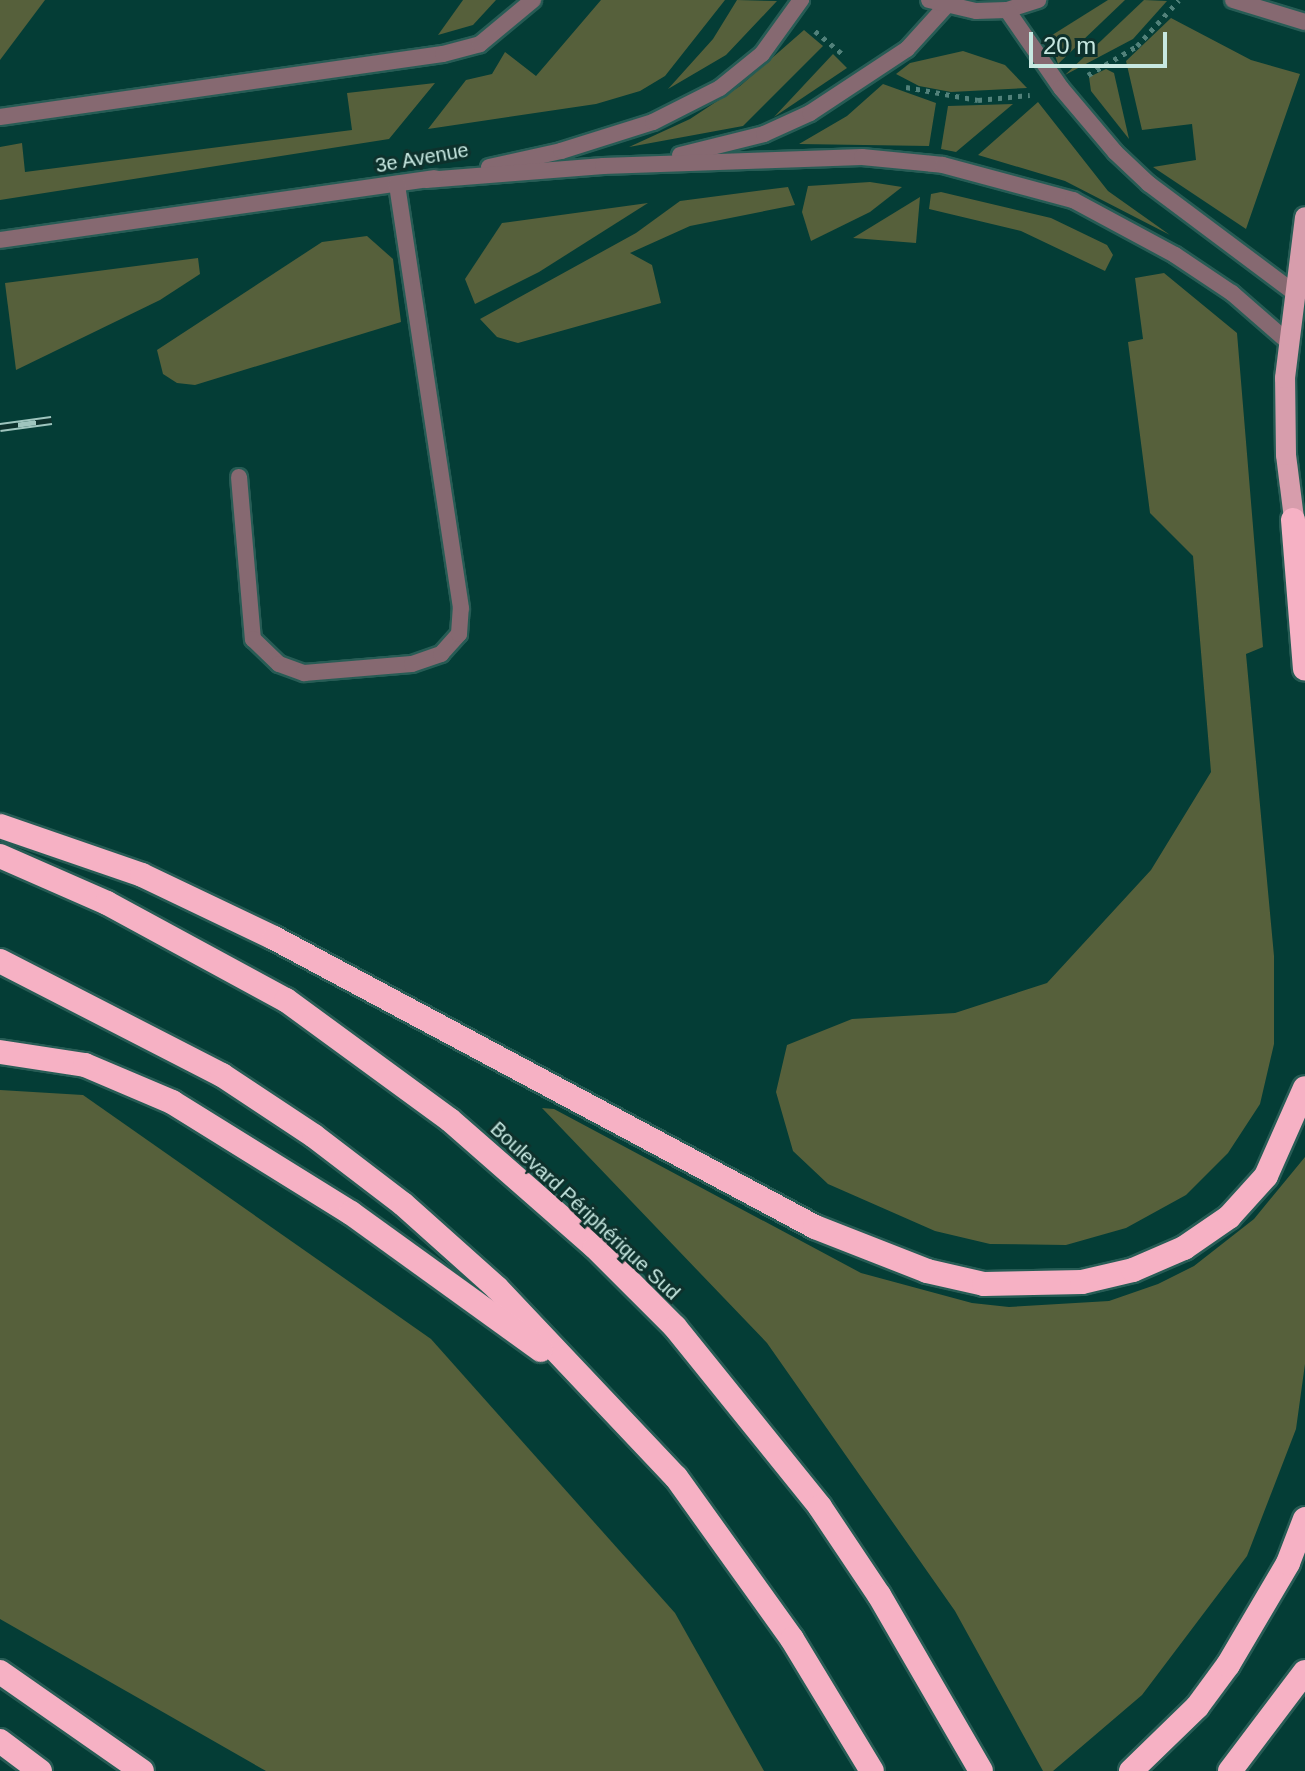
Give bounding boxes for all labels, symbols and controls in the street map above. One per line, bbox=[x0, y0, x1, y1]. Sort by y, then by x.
scale bar bbox=[1033, 16, 1171, 66]
text: 20 m bbox=[1043, 32, 1096, 59]
street label: 3e Avenue bbox=[373, 138, 471, 178]
street label: Boulevard Périphérique Sud bbox=[485, 1117, 685, 1305]

